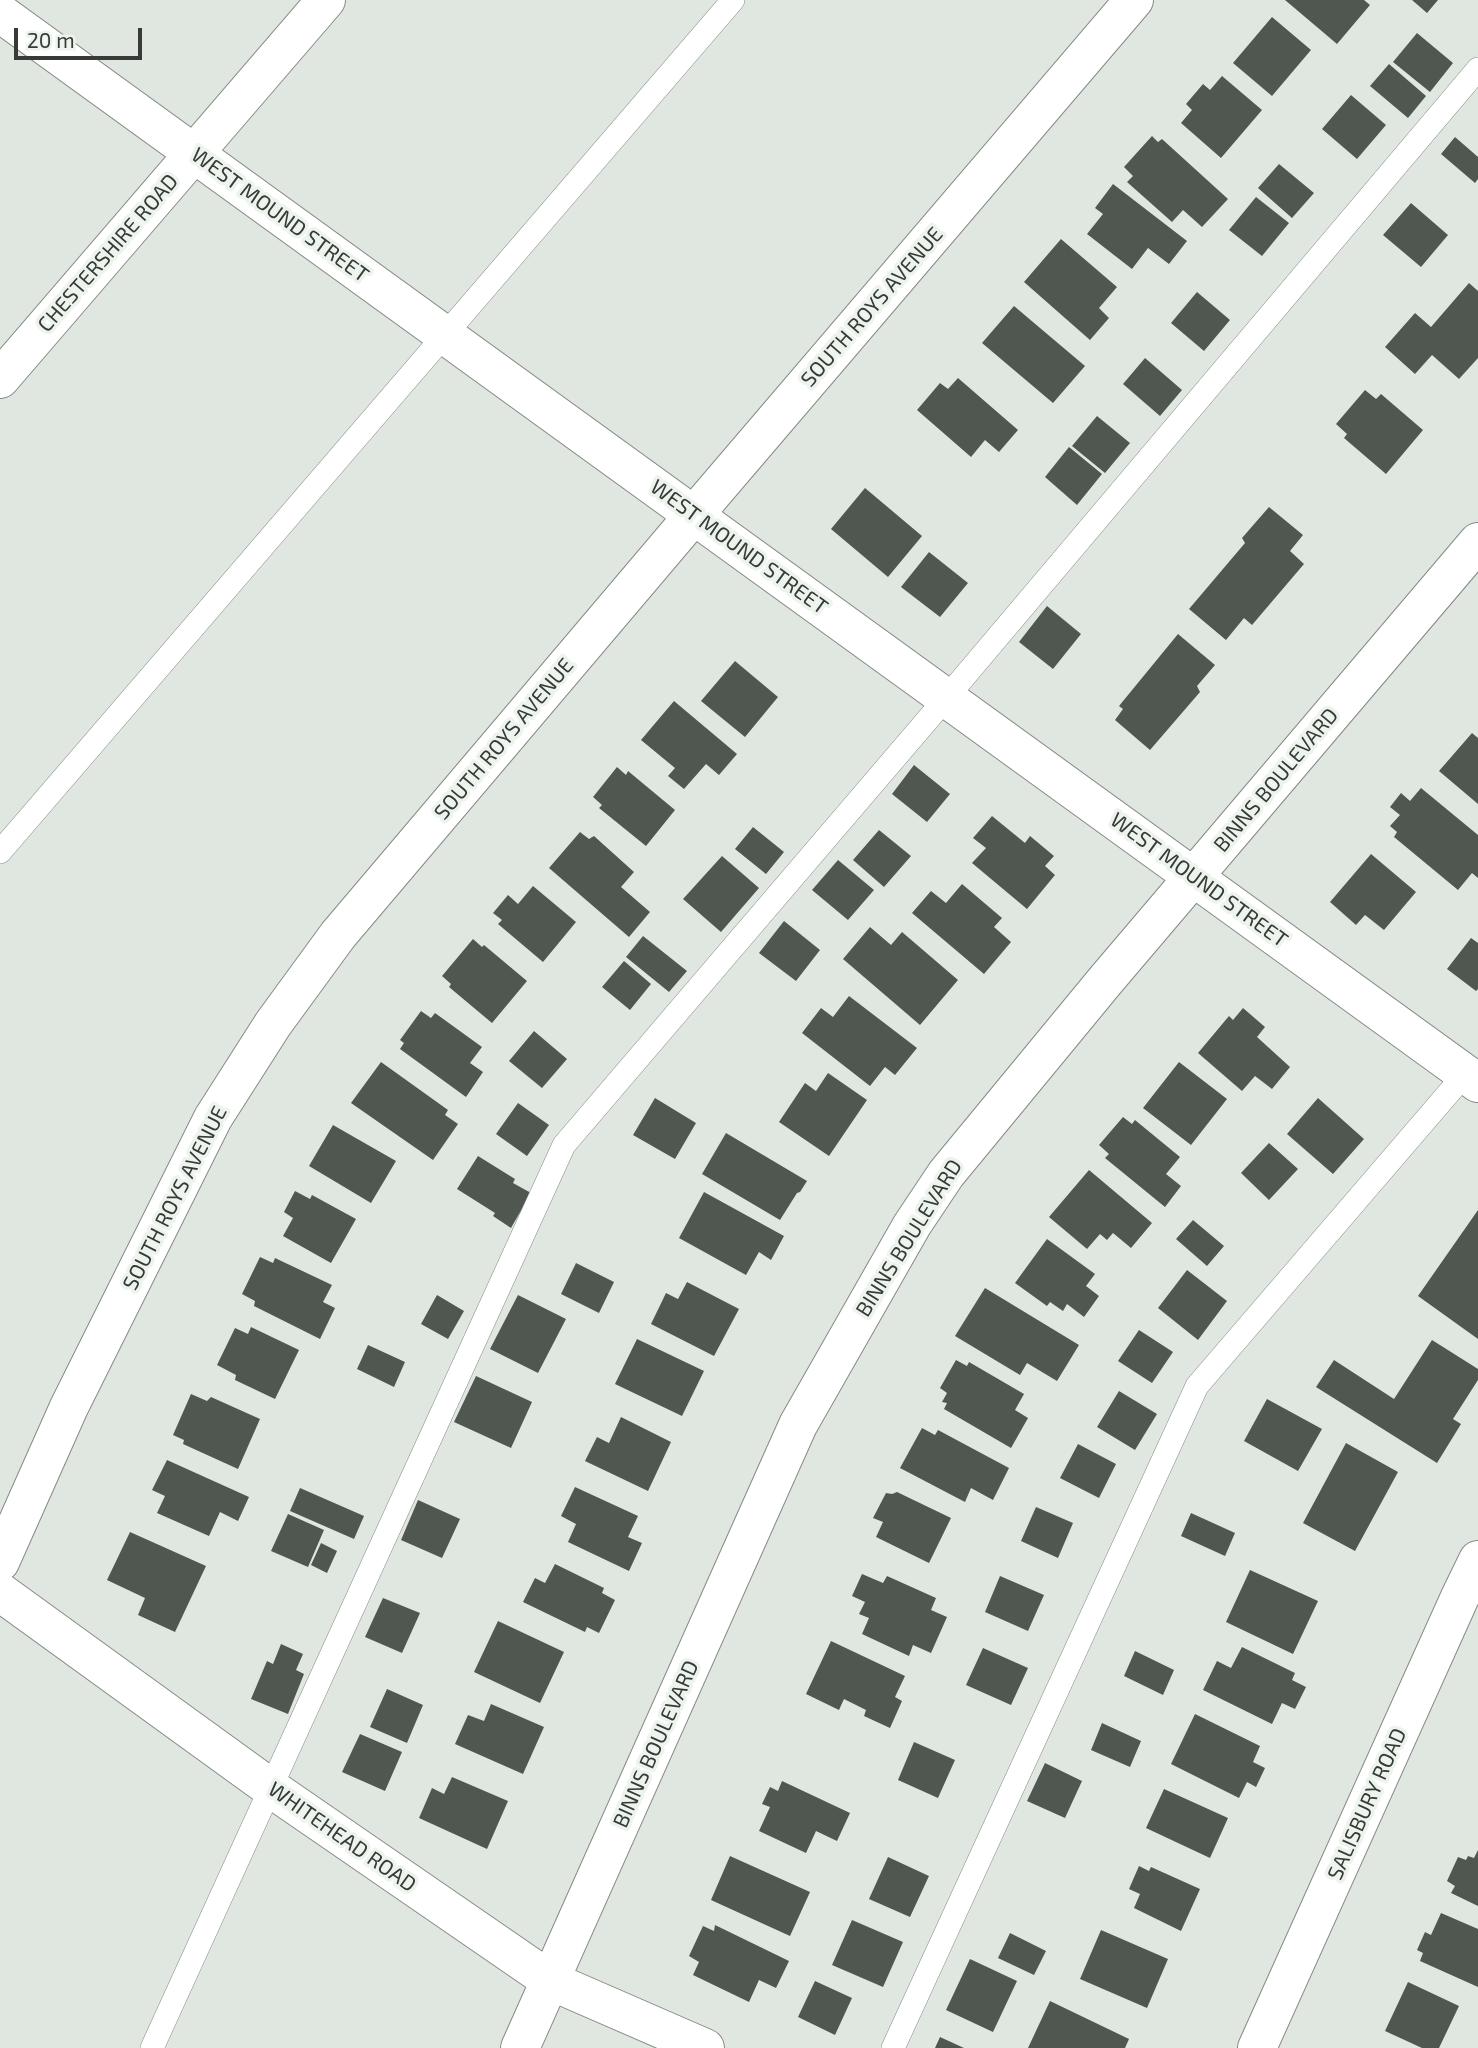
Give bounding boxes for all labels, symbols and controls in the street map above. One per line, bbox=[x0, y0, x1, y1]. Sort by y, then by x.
scale bar bbox=[18, 14, 145, 58]
text: 20 m bbox=[27, 27, 75, 52]
street label: WEST MOUND STREET bbox=[186, 142, 374, 288]
street label: CHESTERSHIRE ROAD bbox=[33, 169, 183, 337]
street label: SOUTH ROYS AVENUE bbox=[796, 222, 948, 392]
street label: WEST MOUND STREET bbox=[645, 474, 833, 620]
street label: SOUTH ROYS AVENUE bbox=[429, 653, 579, 825]
street label: BINNS BOULEVARD bbox=[1208, 703, 1344, 857]
street label: WEST MOUND STREET bbox=[1105, 807, 1293, 953]
street label: SOUTH ROYS AVENUE bbox=[118, 1102, 232, 1294]
street label: BINNS BOULEVARD bbox=[851, 1155, 967, 1321]
street label: BINNS BOULEVARD bbox=[608, 1657, 704, 1831]
street label: SALISBURY ROAD bbox=[1322, 1724, 1412, 1884]
street label: WHITEHEAD ROAD bbox=[263, 1777, 421, 1897]

